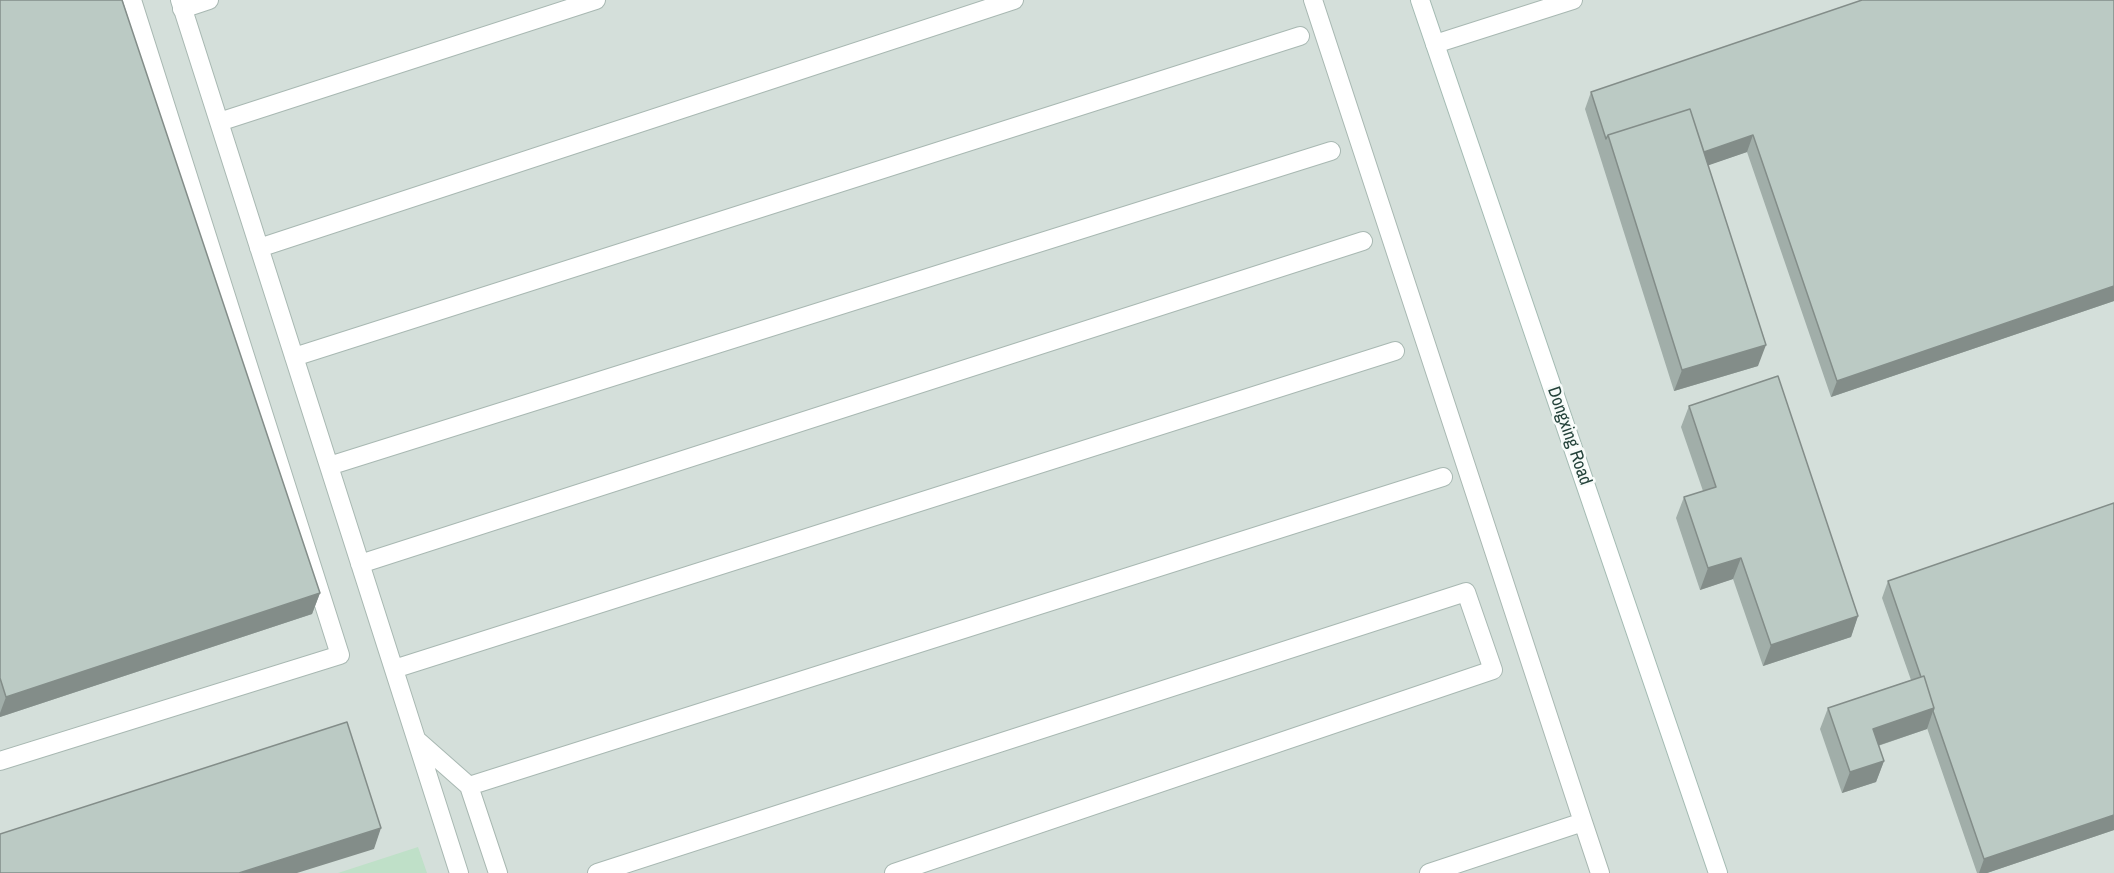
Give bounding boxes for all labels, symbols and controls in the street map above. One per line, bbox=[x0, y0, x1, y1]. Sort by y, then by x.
street label: Dongxing Road bbox=[1542, 384, 1596, 488]

